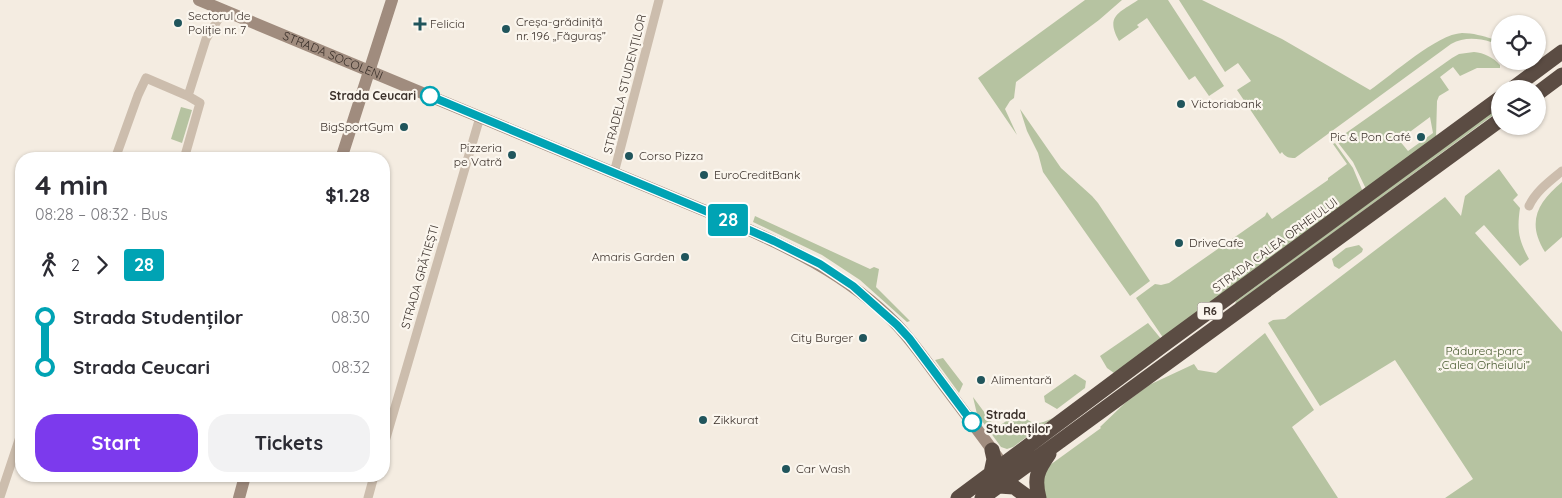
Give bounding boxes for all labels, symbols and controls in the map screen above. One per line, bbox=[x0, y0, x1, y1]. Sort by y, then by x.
place label: Sectorul de Poliție nr. 7 bbox=[188, 8, 251, 37]
street label: STRADELA STUDENȚILOR bbox=[600, 13, 649, 155]
place label: Creșa-grădiniță nr. 196 „Făguraș” bbox=[516, 14, 606, 43]
map controls bbox=[1491, 15, 1546, 135]
button: locate bbox=[1491, 15, 1546, 70]
place label: Felicia bbox=[430, 16, 465, 31]
marker: Sectorul de Poliție nr. 7 bbox=[172, 17, 184, 29]
marker: Felicia bbox=[414, 18, 426, 30]
marker: Creșa-grădiniță nr. 196 „Făguraș” bbox=[500, 23, 512, 35]
street label: STRADA SOCOLENI bbox=[281, 28, 386, 83]
button: layers bbox=[1491, 80, 1546, 135]
marker: Strada Ceucari bbox=[420, 86, 440, 106]
place label: Strada Ceucari bbox=[329, 88, 416, 103]
place label: Victoriabank bbox=[1191, 96, 1261, 111]
marker: Victoriabank bbox=[1175, 98, 1187, 110]
place label: BigSportGym bbox=[320, 119, 394, 134]
marker: BigSportGym bbox=[398, 121, 410, 133]
place label: Pic & Pon Café bbox=[1330, 129, 1411, 144]
marker: Pic & Pon Café bbox=[1415, 131, 1427, 143]
place label: Pizzeria pe Vatră bbox=[454, 140, 502, 169]
place label: Corso Pizza bbox=[639, 148, 703, 163]
marker: Pizzeria pe Vatră bbox=[506, 149, 518, 161]
marker: Corso Pizza bbox=[623, 150, 635, 162]
text: 4 min bbox=[35, 167, 108, 202]
place label: EuroCreditBank bbox=[714, 167, 800, 182]
marker: EuroCreditBank bbox=[698, 169, 710, 181]
text: $1.28 bbox=[325, 183, 370, 207]
street label: STRADA CALEA ORHEIULUI bbox=[1209, 194, 1340, 295]
text: 08:28 – 08:32 · Bus bbox=[35, 204, 168, 224]
line badge: 28 bbox=[706, 204, 750, 236]
text: 28 bbox=[718, 208, 738, 231]
street label: STRADA GRĂTIEȘTI bbox=[397, 223, 442, 331]
place label: DriveCafe bbox=[1189, 235, 1244, 250]
marker: DriveCafe bbox=[1173, 237, 1185, 249]
place label: Amaris Garden bbox=[592, 249, 675, 264]
icon: walk bbox=[35, 251, 63, 279]
icon: forward bbox=[88, 251, 116, 279]
marker: Amaris Garden bbox=[679, 251, 691, 263]
text: 28 bbox=[134, 253, 154, 276]
text: 2 bbox=[71, 255, 80, 275]
road number: R6 bbox=[1198, 302, 1222, 320]
text: Strada Studenților bbox=[73, 305, 243, 329]
text: 08:30 bbox=[331, 307, 370, 327]
place label: City Burger bbox=[791, 330, 853, 345]
marker: City Burger bbox=[857, 332, 869, 344]
park label: Pădurea-parc „Calea Orheiului” bbox=[1438, 343, 1530, 372]
text: Strada Ceucari bbox=[73, 355, 210, 379]
text: 08:32 bbox=[332, 357, 370, 377]
place label: Alimentară bbox=[991, 372, 1052, 387]
marker: Alimentară bbox=[975, 374, 987, 386]
place label: Strada Studenților bbox=[986, 407, 1050, 437]
place label: Zikkurat bbox=[713, 412, 759, 427]
marker: Strada Studenților bbox=[962, 412, 982, 432]
button: Start bbox=[35, 414, 198, 472]
button: Tickets bbox=[208, 414, 370, 472]
marker: Zikkurat bbox=[697, 414, 709, 426]
place label: Car Wash bbox=[796, 461, 850, 476]
marker: Car Wash bbox=[780, 463, 792, 475]

